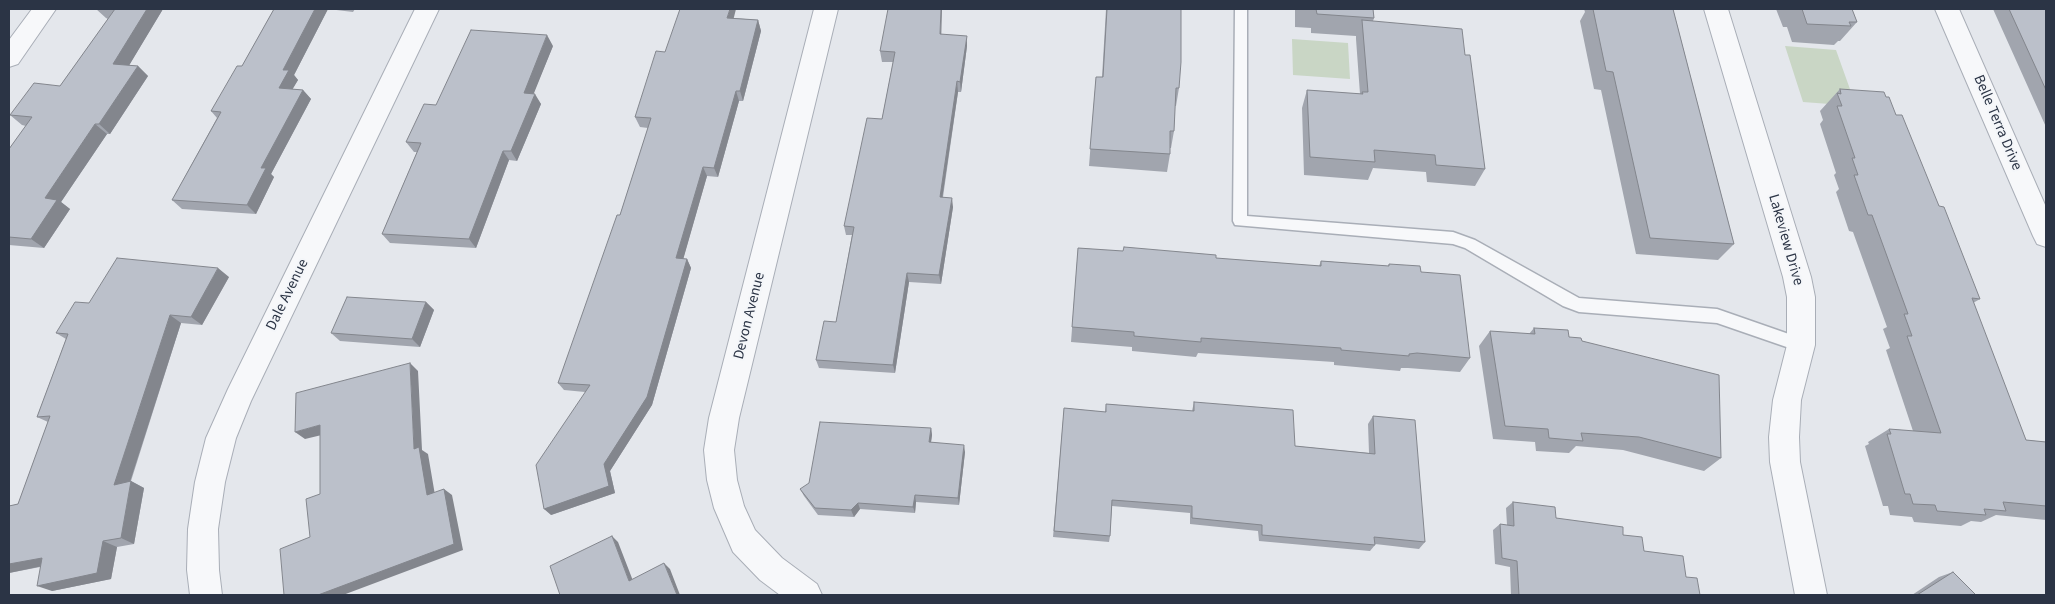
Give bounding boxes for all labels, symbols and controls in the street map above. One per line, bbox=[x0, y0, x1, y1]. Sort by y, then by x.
street label: Belle Terra Drive bbox=[1969, 73, 2025, 173]
street label: Lakeview Drive bbox=[1763, 192, 1807, 288]
street label: Dale Avenue bbox=[263, 256, 313, 334]
street label: Devon Avenue bbox=[730, 271, 770, 361]

